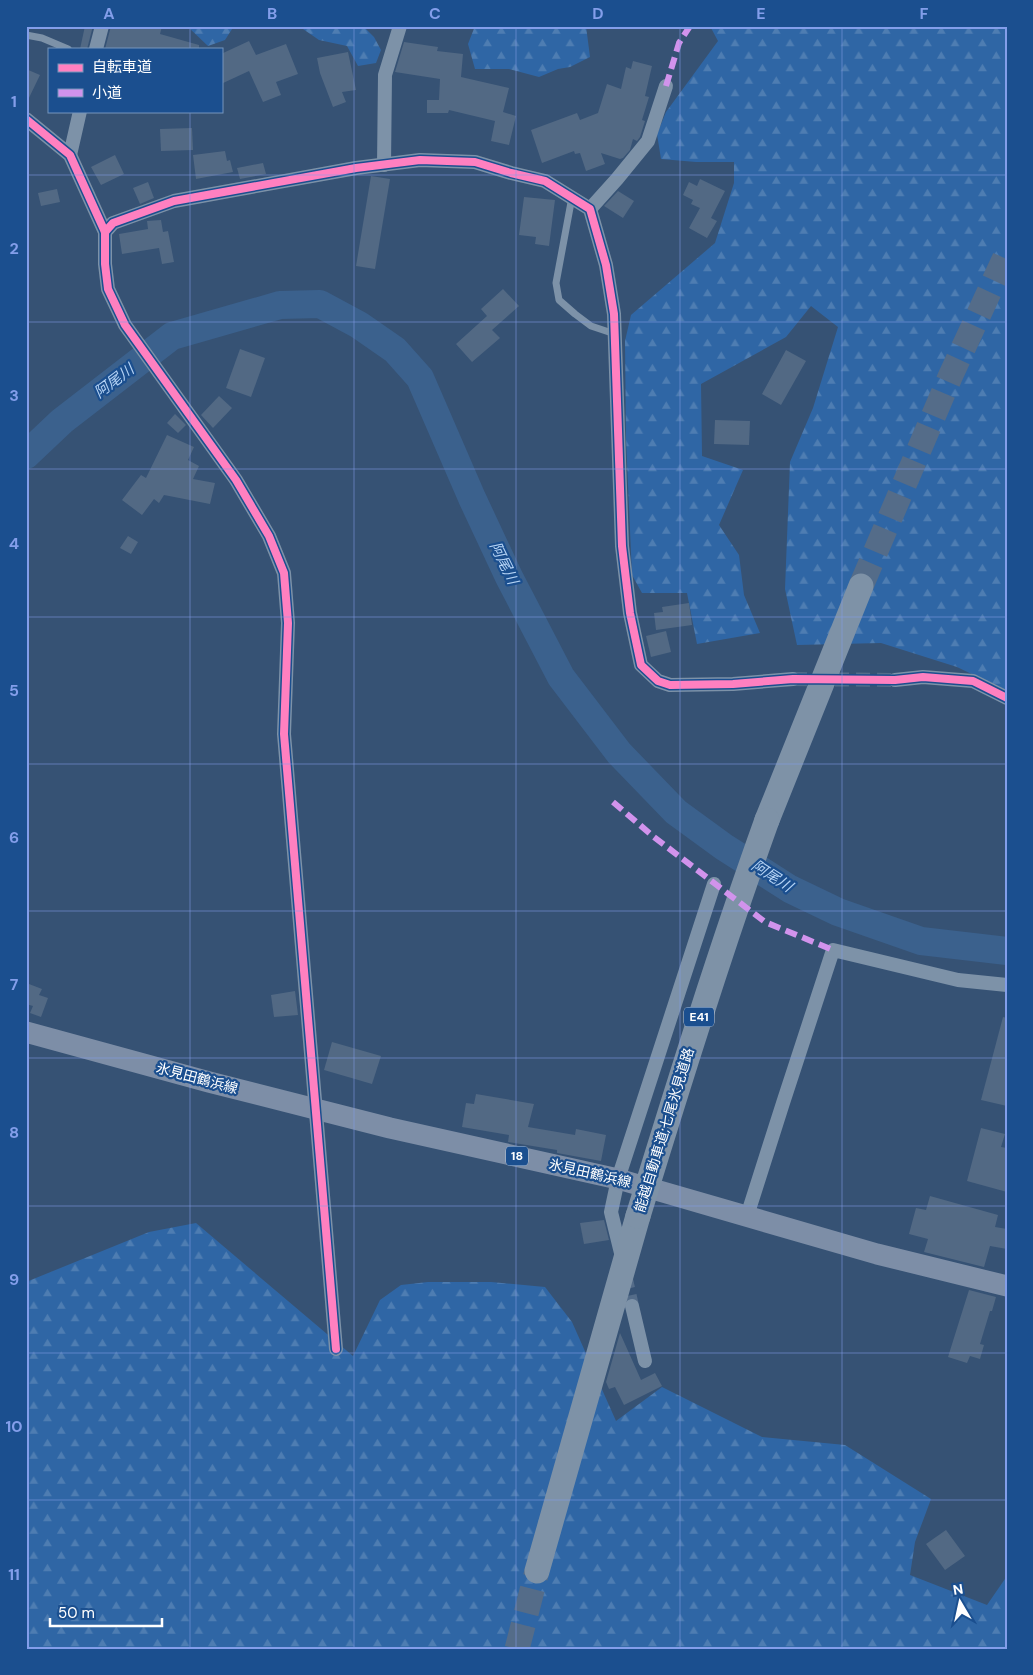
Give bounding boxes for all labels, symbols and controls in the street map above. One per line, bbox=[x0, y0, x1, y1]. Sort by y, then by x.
text: A bbox=[103, 3, 115, 24]
text: B bbox=[267, 3, 277, 24]
text: C bbox=[429, 3, 441, 24]
text: D bbox=[592, 3, 604, 24]
text: E bbox=[756, 3, 766, 24]
text: F bbox=[920, 3, 929, 24]
legend bbox=[48, 48, 222, 112]
text: 自転車道 bbox=[92, 57, 152, 77]
text: 小道 bbox=[92, 83, 122, 103]
text: 1 bbox=[11, 91, 17, 112]
text: 2 bbox=[9, 238, 19, 259]
water label: 阿尾川 bbox=[90, 358, 140, 403]
text: 3 bbox=[9, 385, 19, 406]
text: 4 bbox=[9, 533, 19, 554]
water label: 阿尾川 bbox=[485, 538, 524, 589]
text: 5 bbox=[9, 680, 19, 701]
text: 6 bbox=[9, 827, 19, 848]
water label: 阿尾川 bbox=[748, 855, 798, 898]
text: 7 bbox=[10, 974, 19, 995]
road number: E41 bbox=[684, 1008, 714, 1026]
street label: 能越自動車道;七尾氷見道路 bbox=[630, 1046, 698, 1214]
street label: 氷見田鶴浜線 bbox=[154, 1058, 240, 1098]
text: 8 bbox=[9, 1122, 19, 1143]
road number: 18 bbox=[506, 1146, 528, 1166]
street label: 氷見田鶴浜線 bbox=[547, 1155, 633, 1191]
text: 9 bbox=[9, 1269, 19, 1290]
text: 10 bbox=[5, 1416, 23, 1437]
text: 11 bbox=[8, 1564, 20, 1585]
north arrow bbox=[936, 1578, 986, 1628]
text: N bbox=[952, 1579, 964, 1599]
scale bar bbox=[50, 1595, 162, 1627]
text: 50 m bbox=[58, 1603, 95, 1623]

